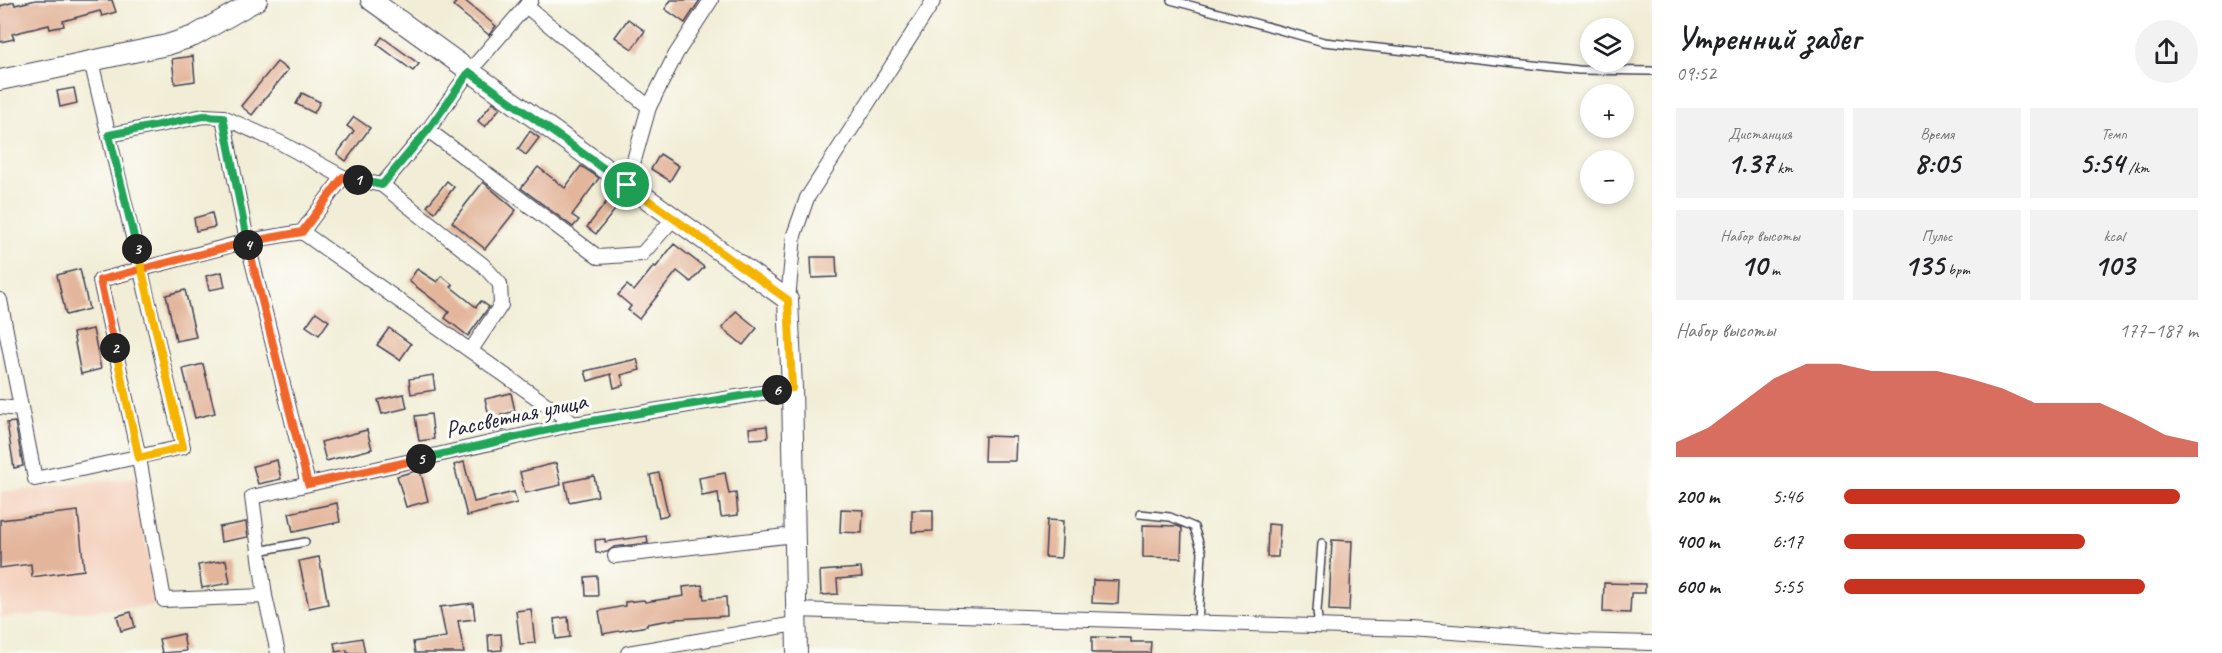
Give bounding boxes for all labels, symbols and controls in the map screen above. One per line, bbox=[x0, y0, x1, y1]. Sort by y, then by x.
text: Утренний забег bbox=[1676, 17, 1860, 59]
map controls bbox=[1580, 18, 1634, 204]
button: layers bbox=[1580, 18, 1634, 72]
button: share bbox=[2135, 20, 2198, 83]
text: 09:52 bbox=[1676, 61, 1716, 86]
button: + bbox=[1580, 84, 1634, 138]
text: Дистанция bbox=[1728, 124, 1792, 144]
text: Время bbox=[1920, 124, 1954, 144]
text: Темп bbox=[2101, 124, 2127, 144]
text: 1.37 bbox=[1727, 144, 1773, 182]
text: 8:05 bbox=[1914, 144, 1960, 182]
text: 5:54 bbox=[2079, 144, 2124, 182]
button: − bbox=[1580, 150, 1634, 204]
text: km bbox=[1773, 158, 1793, 178]
text: /km bbox=[2124, 158, 2149, 178]
pin bbox=[601, 159, 652, 210]
pin: 1 bbox=[343, 165, 373, 195]
icon: arrive bbox=[610, 168, 643, 201]
text: 1 bbox=[354, 170, 362, 190]
text: Набор высоты bbox=[1720, 226, 1800, 246]
text: Пульс bbox=[1922, 226, 1952, 246]
text: kcal bbox=[2103, 226, 2125, 246]
pin: 4 bbox=[233, 230, 263, 260]
pin: 3 bbox=[122, 234, 152, 264]
text: 4 bbox=[244, 235, 252, 255]
text: 3 bbox=[133, 239, 141, 259]
text: 10 bbox=[1740, 246, 1767, 284]
text: 135 bbox=[1904, 246, 1944, 284]
text: 103 bbox=[2094, 246, 2134, 284]
text: m bbox=[1767, 260, 1780, 280]
text: bpm bbox=[1944, 260, 1970, 280]
text: Набор высоты bbox=[1676, 318, 1775, 343]
text: 177–187 m bbox=[2119, 318, 2198, 343]
pin: 2 bbox=[100, 333, 130, 363]
text: 2 bbox=[111, 338, 119, 358]
pin: 6 bbox=[762, 375, 792, 405]
text: 6 bbox=[773, 380, 781, 400]
street label: Рассветная улица bbox=[443, 385, 591, 445]
pin: 5 bbox=[406, 444, 436, 474]
text: 5 bbox=[418, 449, 424, 469]
text: 200 m bbox=[1676, 484, 1719, 509]
text: 5:46 bbox=[1772, 484, 1803, 509]
text: 400 m bbox=[1676, 529, 1719, 554]
text: 6:17 bbox=[1772, 529, 1803, 554]
text: 600 m bbox=[1676, 574, 1720, 599]
text: 5:55 bbox=[1772, 574, 1803, 599]

